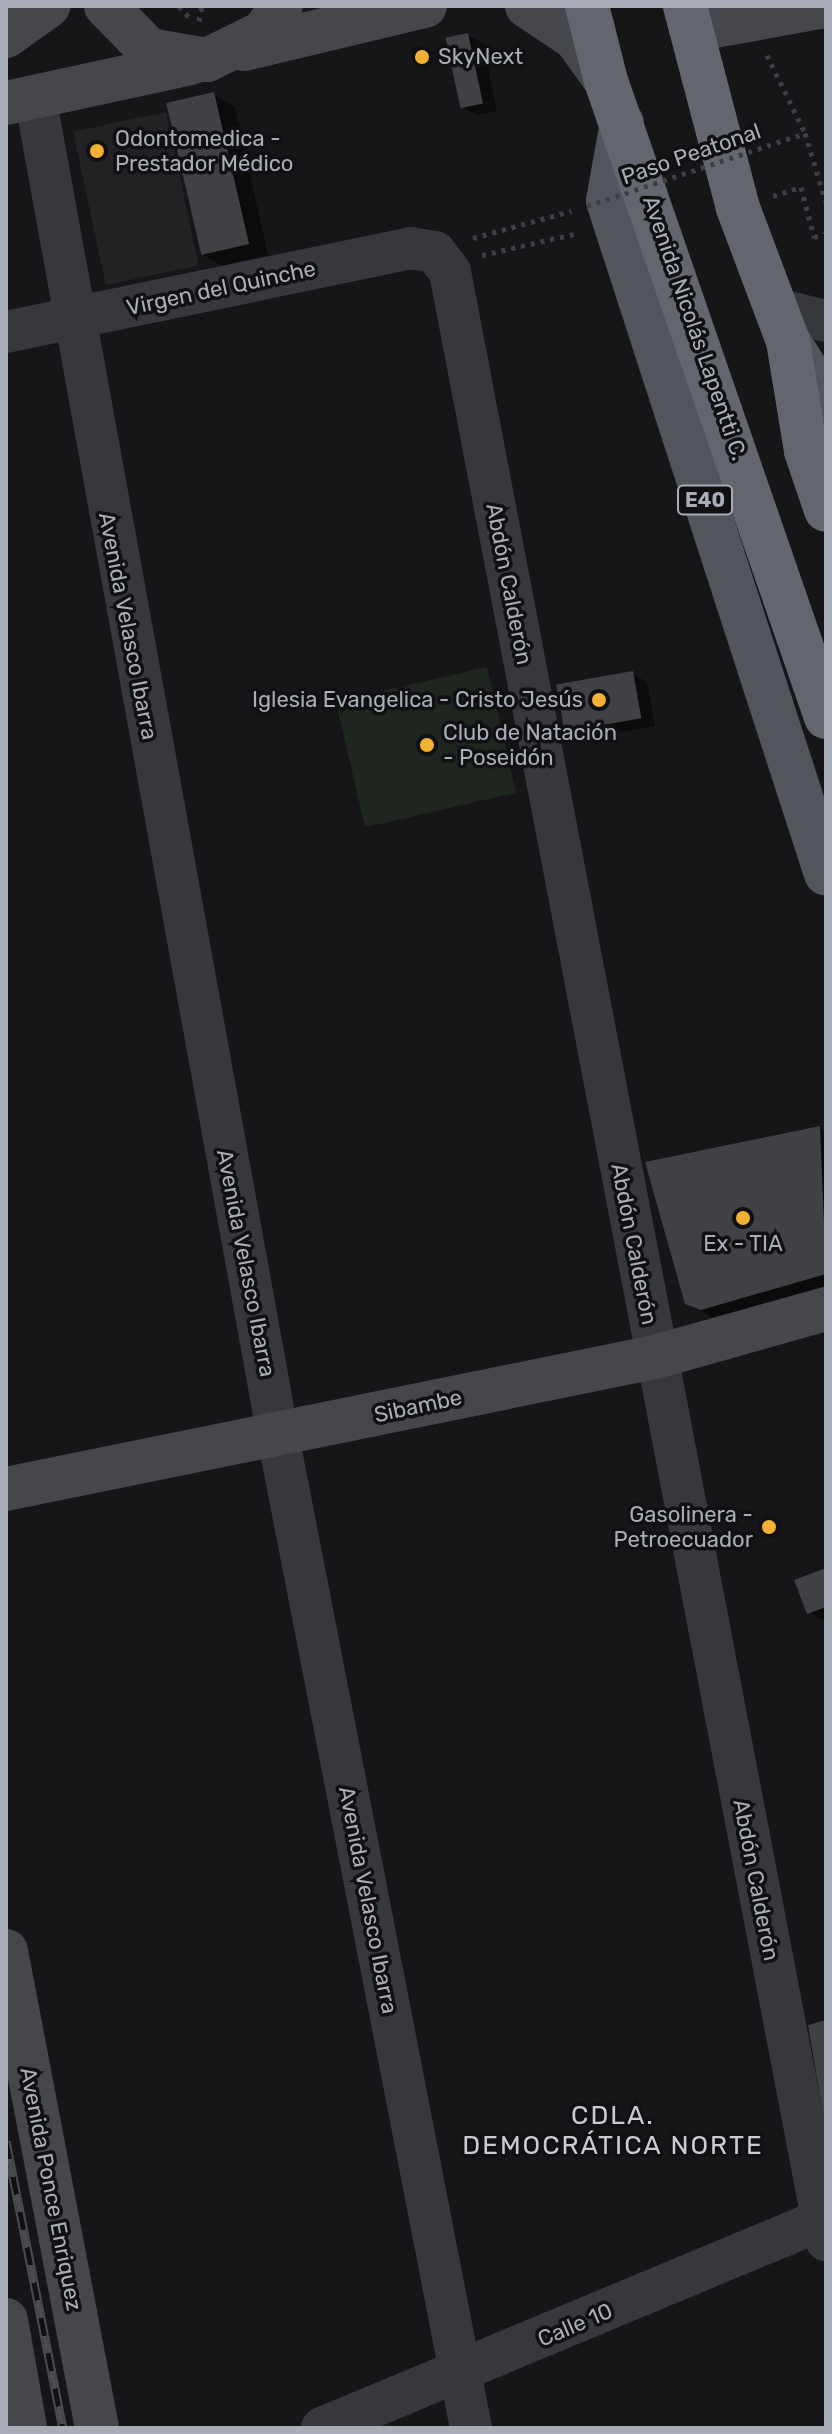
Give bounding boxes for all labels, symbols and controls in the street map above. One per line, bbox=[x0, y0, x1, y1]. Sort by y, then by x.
place label: SkyNext bbox=[438, 44, 523, 70]
marker: SkyNext bbox=[413, 48, 431, 66]
street label: Paso Peatonal bbox=[618, 118, 764, 190]
place label: Odontomedica - Prestador Médico bbox=[115, 125, 294, 176]
marker: Odontomedica - Prestador Médico bbox=[86, 140, 108, 162]
street label: Avenida Nicolás Lapentti C. bbox=[637, 192, 753, 464]
street label: Virgen del Quinche bbox=[124, 255, 318, 321]
road number: E40 bbox=[677, 484, 733, 516]
street label: Abdón Calderón bbox=[480, 501, 538, 667]
street label: Avenida Velasco Ibarra bbox=[93, 510, 163, 742]
place label: Iglesia Evangelica - Cristo Jesús bbox=[252, 687, 583, 713]
marker: Iglesia Evangelica - Cristo Jesús bbox=[590, 691, 608, 709]
place label: Club de Natación - Poseidón bbox=[443, 719, 617, 770]
marker: Club de Natación - Poseidón bbox=[418, 736, 436, 754]
street label: Avenida Velasco Ibarra bbox=[211, 1147, 281, 1379]
street label: Abdón Calderón bbox=[605, 1161, 663, 1327]
marker: Ex - TIA bbox=[734, 1209, 752, 1227]
place label: Ex - TIA bbox=[703, 1231, 783, 1257]
street label: Sibambe bbox=[372, 1384, 464, 1428]
place label: Gasolinera - Petroecuador bbox=[613, 1501, 753, 1552]
marker: Gasolinera - Petroecuador bbox=[760, 1518, 778, 1536]
street label: Avenida Velasco Ibarra bbox=[333, 1784, 403, 2016]
street label: Abdón Calderón bbox=[727, 1797, 785, 1963]
street label: Avenida Ponce Enriquez bbox=[14, 2065, 88, 2313]
district label: CDLA. DEMOCRÁTICA NORTE bbox=[462, 2100, 764, 2162]
street label: Calle 10 bbox=[534, 2297, 616, 2353]

